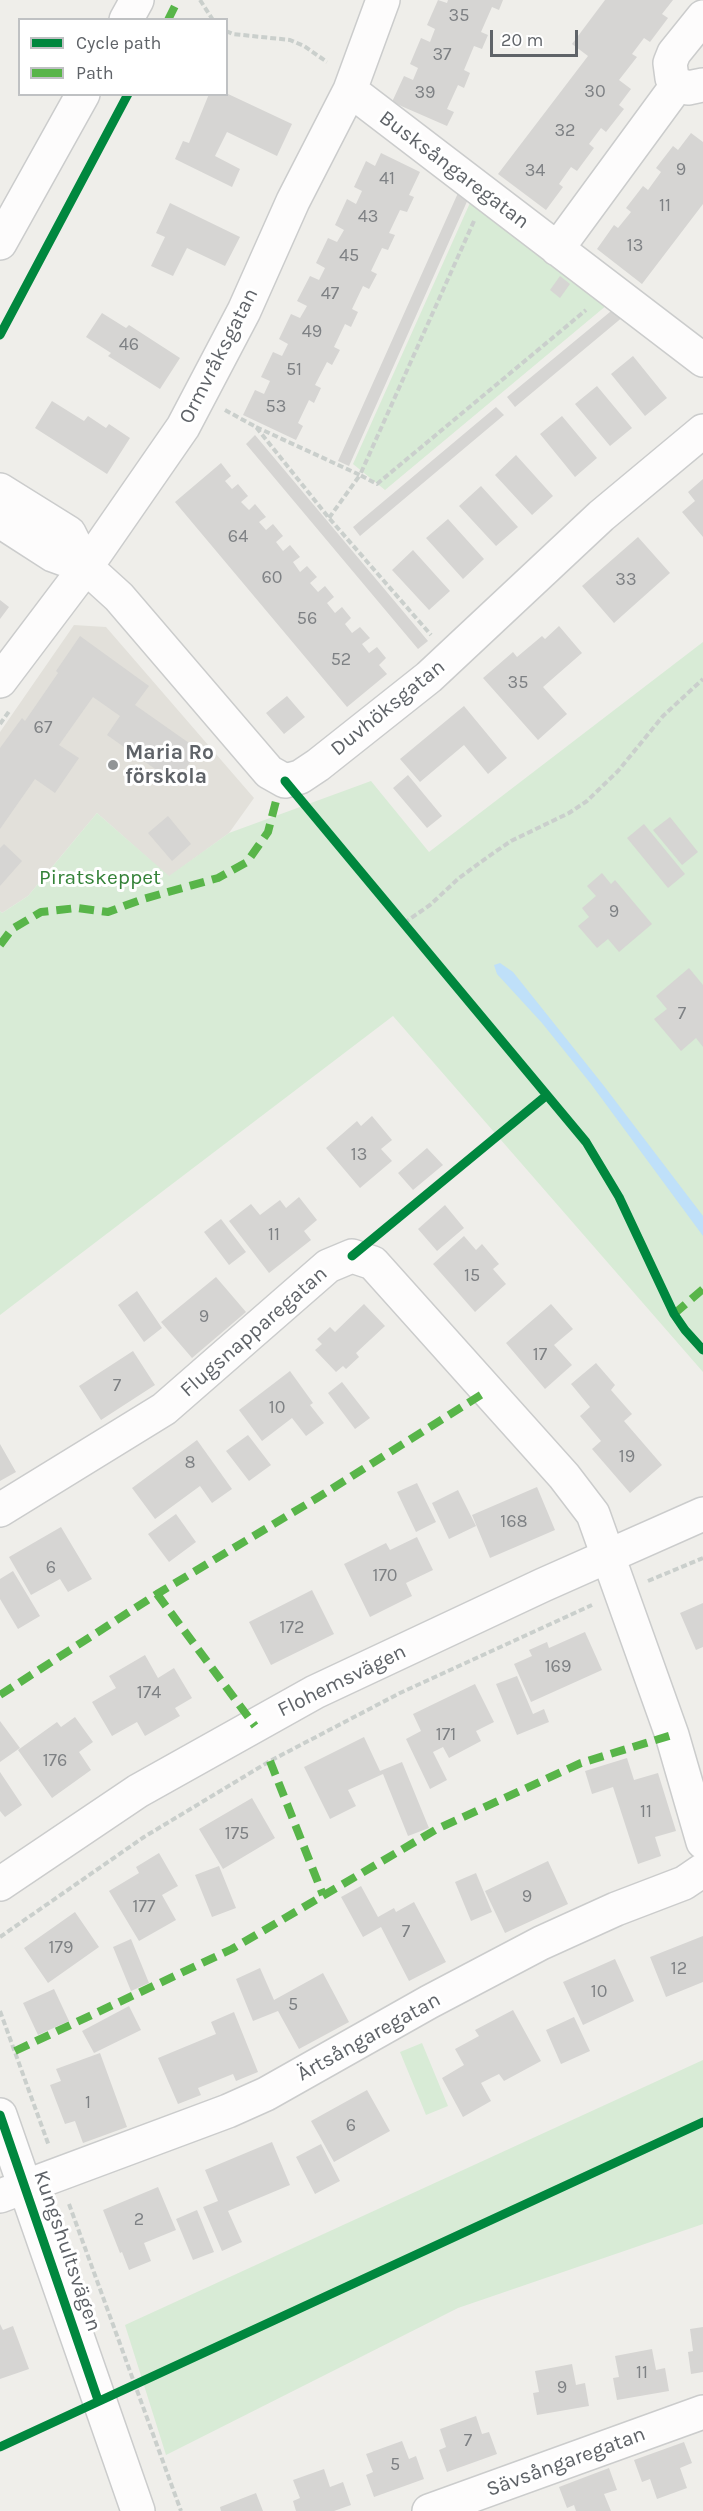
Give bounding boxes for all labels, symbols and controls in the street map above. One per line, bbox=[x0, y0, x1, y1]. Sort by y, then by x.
house number: 35 bbox=[449, 5, 469, 27]
legend bbox=[18, 18, 228, 96]
scale bar bbox=[493, 18, 582, 56]
text: 20 m bbox=[501, 29, 543, 51]
text: Cycle path bbox=[76, 32, 161, 54]
house number: 37 bbox=[432, 44, 452, 66]
text: Path bbox=[76, 62, 114, 84]
house number: 30 bbox=[584, 81, 606, 103]
house number: 39 bbox=[414, 82, 436, 104]
street label: Busksångaregatan bbox=[374, 105, 534, 235]
house number: 32 bbox=[554, 120, 576, 142]
house number: 9 bbox=[676, 159, 686, 181]
house number: 34 bbox=[525, 160, 545, 182]
house number: 41 bbox=[379, 168, 395, 190]
house number: 11 bbox=[659, 195, 671, 217]
house number: 43 bbox=[358, 206, 378, 228]
house number: 13 bbox=[627, 235, 643, 257]
house number: 45 bbox=[339, 245, 359, 267]
house number: 47 bbox=[321, 283, 339, 305]
street label: Ormvråksgatan bbox=[174, 284, 264, 428]
house number: 49 bbox=[302, 321, 322, 343]
house number: 46 bbox=[119, 334, 139, 356]
house number: 51 bbox=[286, 359, 302, 381]
house number: 53 bbox=[266, 396, 286, 418]
house number: 64 bbox=[228, 526, 248, 548]
house number: 60 bbox=[262, 567, 282, 589]
house number: 33 bbox=[615, 569, 637, 591]
house number: 56 bbox=[297, 608, 317, 630]
house number: 52 bbox=[331, 649, 351, 671]
street label: Duvhöksgatan bbox=[326, 654, 450, 762]
house number: 35 bbox=[508, 672, 528, 694]
house number: 67 bbox=[34, 717, 52, 739]
place label: Maria Ro förskola bbox=[125, 740, 214, 790]
marker: Maria Ro förskola bbox=[106, 758, 120, 772]
park label: Piratskeppet bbox=[39, 865, 161, 891]
house number: 9 bbox=[609, 901, 619, 923]
house number: 7 bbox=[678, 1003, 686, 1025]
house number: 13 bbox=[351, 1144, 367, 1166]
house number: 11 bbox=[268, 1224, 280, 1246]
street label: Flugsnapparegatan bbox=[175, 1261, 333, 1403]
house number: 15 bbox=[464, 1265, 480, 1287]
house number: 9 bbox=[199, 1306, 209, 1328]
house number: 17 bbox=[533, 1344, 547, 1366]
house number: 7 bbox=[113, 1375, 121, 1397]
house number: 10 bbox=[269, 1397, 285, 1419]
house number: 19 bbox=[619, 1446, 635, 1468]
house number: 8 bbox=[184, 1452, 196, 1474]
house number: 168 bbox=[500, 1511, 528, 1533]
house number: 6 bbox=[46, 1557, 56, 1579]
house number: 170 bbox=[372, 1565, 398, 1587]
house number: 172 bbox=[280, 1617, 304, 1639]
street label: Flohemsvägen bbox=[274, 1639, 410, 1723]
house number: 169 bbox=[545, 1656, 571, 1678]
house number: 174 bbox=[137, 1682, 161, 1704]
house number: 171 bbox=[436, 1724, 456, 1746]
house number: 176 bbox=[43, 1750, 67, 1772]
house number: 11 bbox=[640, 1801, 652, 1823]
house number: 175 bbox=[225, 1823, 249, 1845]
house number: 9 bbox=[522, 1886, 532, 1908]
house number: 177 bbox=[133, 1896, 155, 1918]
house number: 7 bbox=[402, 1921, 410, 1943]
house number: 179 bbox=[49, 1937, 73, 1959]
house number: 12 bbox=[671, 1958, 687, 1980]
house number: 10 bbox=[591, 1981, 607, 2003]
street label: Ärtsångaregatan bbox=[293, 1987, 445, 2087]
house number: 5 bbox=[288, 1994, 298, 2016]
house number: 1 bbox=[85, 2092, 91, 2114]
house number: 6 bbox=[346, 2115, 356, 2137]
street label: Kungshultsvägen bbox=[28, 2167, 106, 2335]
house number: 2 bbox=[134, 2209, 144, 2231]
house number: 11 bbox=[636, 2362, 648, 2384]
house number: 9 bbox=[557, 2377, 567, 2399]
street label: Sävsångaregatan bbox=[483, 2422, 649, 2502]
house number: 7 bbox=[464, 2430, 472, 2452]
house number: 5 bbox=[390, 2454, 400, 2476]

